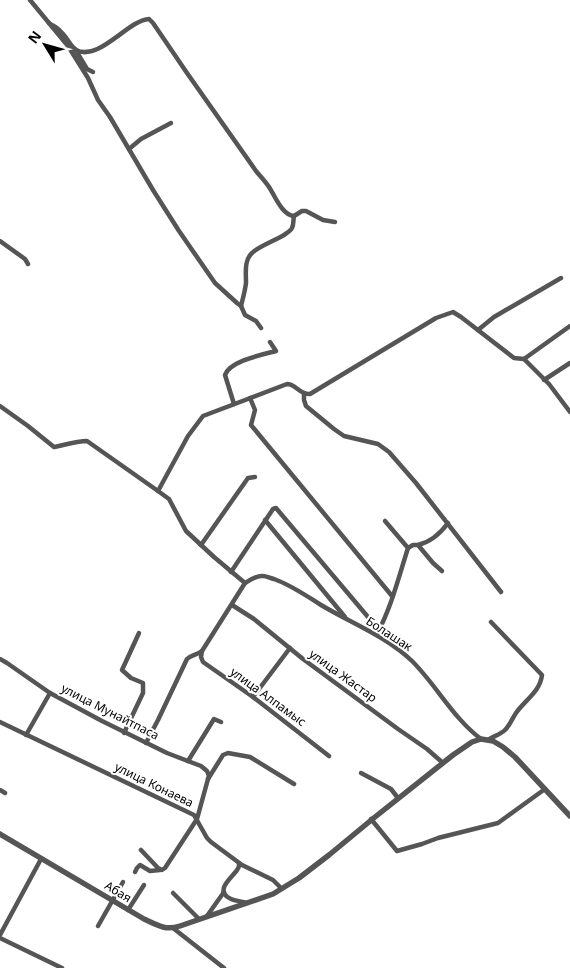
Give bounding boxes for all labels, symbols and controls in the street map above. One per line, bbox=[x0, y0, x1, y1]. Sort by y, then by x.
north arrow bbox=[20, 20, 70, 70]
text: N bbox=[23, 27, 45, 47]
street label: Болашак bbox=[363, 612, 416, 655]
street label: улица Жастар bbox=[306, 645, 381, 706]
street label: улица Алпамыс bbox=[227, 663, 310, 730]
street label: улица Мунайтпаса bbox=[58, 680, 162, 744]
street label: улица Конаева bbox=[112, 758, 196, 811]
street label: Абая bbox=[102, 877, 135, 906]

